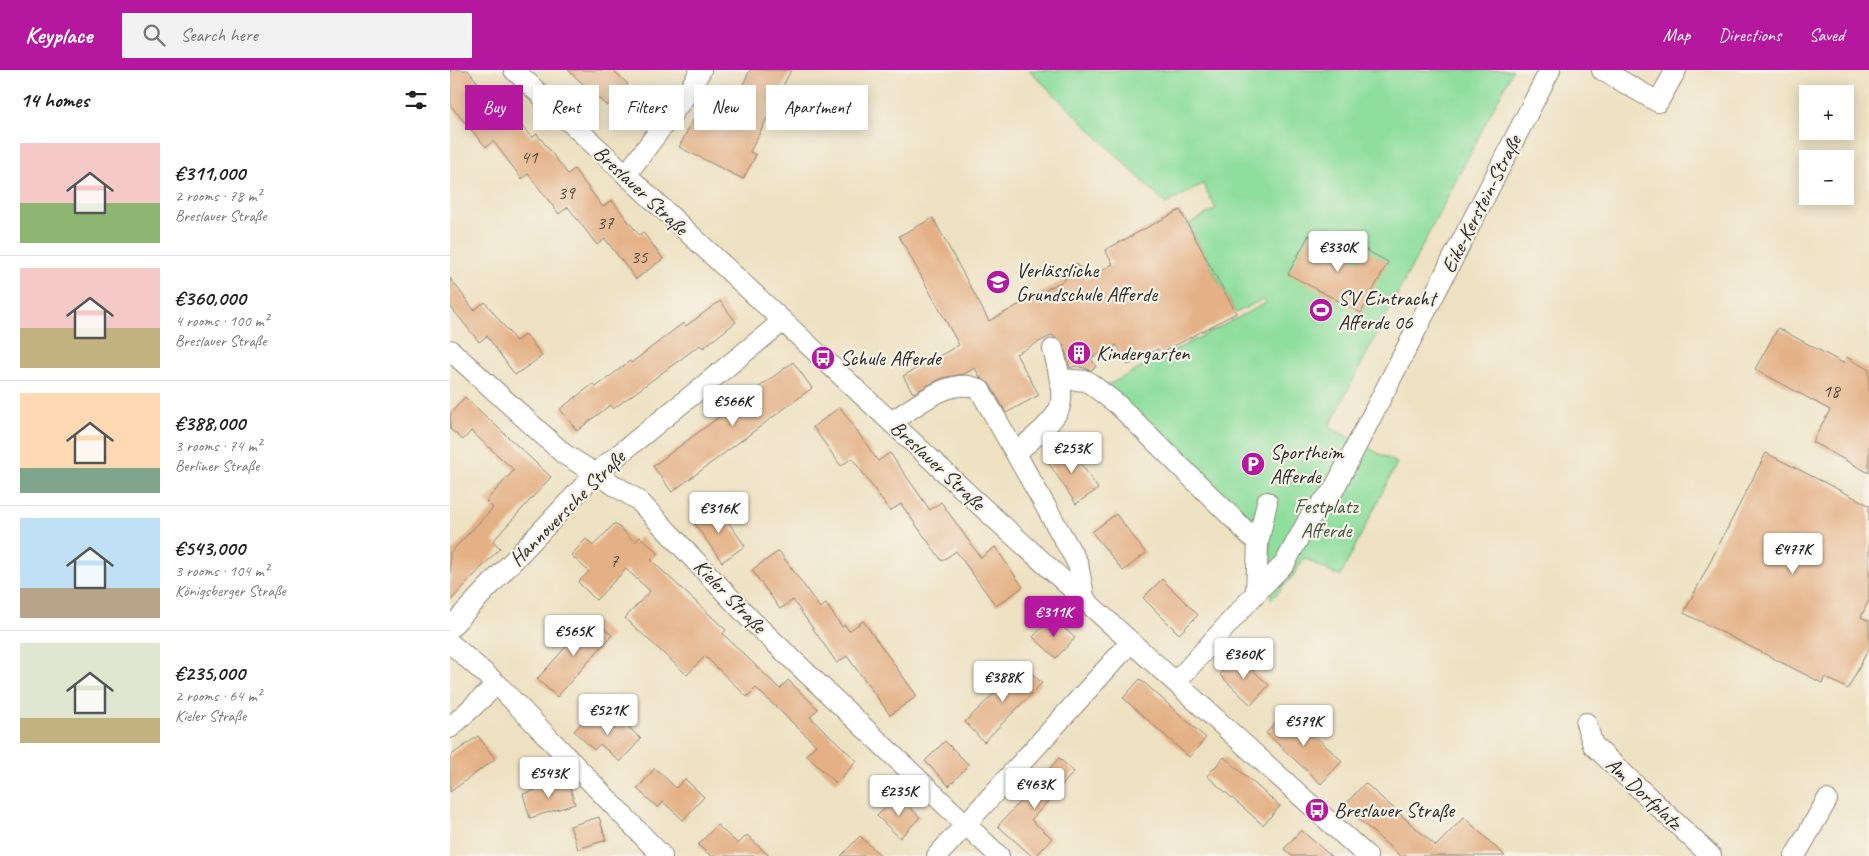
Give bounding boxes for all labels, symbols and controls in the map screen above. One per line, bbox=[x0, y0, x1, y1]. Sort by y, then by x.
search box bbox=[122, 13, 472, 58]
text: Keyplace bbox=[25, 20, 92, 50]
icon: search bbox=[140, 21, 168, 49]
text: Search here bbox=[180, 23, 258, 47]
text: Map bbox=[1663, 24, 1690, 46]
text: Directions bbox=[1718, 24, 1781, 46]
text: Saved bbox=[1809, 24, 1844, 46]
chip: Buy bbox=[465, 85, 523, 130]
chip: Rent bbox=[533, 85, 599, 130]
chip: Filters bbox=[609, 85, 684, 130]
chip: New bbox=[694, 85, 756, 130]
chip: Apartment bbox=[766, 85, 868, 130]
map controls bbox=[1799, 85, 1854, 205]
button: + bbox=[1799, 85, 1854, 140]
icon: filters bbox=[402, 86, 430, 114]
text: 14 homes bbox=[20, 87, 89, 113]
street label: Eike-Kerstein-Straße bbox=[1435, 129, 1528, 277]
street label: Breslauer Straße bbox=[588, 140, 695, 242]
house number: 41 bbox=[520, 145, 539, 169]
button: − bbox=[1799, 150, 1854, 205]
text: €311,000 bbox=[175, 160, 245, 186]
icon: home bbox=[60, 163, 120, 223]
house number: 39 bbox=[557, 181, 576, 205]
text: 2 rooms · 78 m² bbox=[175, 186, 261, 206]
text: Breslauer Straße bbox=[175, 206, 266, 226]
house number: 37 bbox=[596, 211, 615, 235]
pin: €330K bbox=[1303, 230, 1373, 273]
text: €330K bbox=[1320, 237, 1356, 257]
house number: 35 bbox=[630, 245, 649, 269]
place label: Verlässliche Grundschule Afferde bbox=[1016, 257, 1158, 307]
school or university icon: Verlässliche Grundschule Afferde bbox=[985, 269, 1011, 295]
text: €360,000 bbox=[175, 285, 246, 311]
place label: SV Eintracht Afferde 06 bbox=[1338, 285, 1439, 335]
icon: home bbox=[60, 288, 120, 348]
sports icon: SV Eintracht Afferde 06 bbox=[1308, 297, 1334, 323]
text: 4 rooms · 100 m² bbox=[175, 311, 269, 331]
text: Breslauer Straße bbox=[175, 331, 266, 351]
building icon: Kindergarten bbox=[1066, 340, 1092, 366]
place label: Kindergarten bbox=[1096, 340, 1190, 366]
bus stop icon: Schule Afferde bbox=[810, 345, 836, 371]
place label: Schule Afferde bbox=[840, 345, 943, 371]
house number: 18 bbox=[1822, 379, 1842, 403]
pin: €566K bbox=[698, 384, 768, 427]
text: €566K bbox=[714, 391, 752, 411]
text: €388,000 bbox=[175, 410, 245, 436]
icon: home bbox=[60, 413, 120, 473]
street label: Breslauer Straße bbox=[885, 415, 992, 517]
pin: €253K bbox=[1037, 432, 1107, 474]
text: 3 rooms · 74 m² bbox=[175, 436, 261, 456]
text: €253K bbox=[1054, 438, 1090, 458]
place label: Sportheim Afferde bbox=[1270, 439, 1345, 489]
street label: Hannoversche Straße bbox=[503, 443, 632, 572]
parking icon: Sportheim Afferde bbox=[1240, 451, 1266, 477]
text: Berliner Straße bbox=[175, 456, 259, 476]
pin: €316K bbox=[684, 492, 754, 534]
park label: Festplatz Afferde bbox=[1294, 493, 1359, 543]
text: €316K bbox=[700, 498, 738, 518]
pin: €477K bbox=[1758, 532, 1828, 575]
text: €543,000 bbox=[175, 535, 245, 561]
icon: home bbox=[60, 538, 120, 598]
text: €477K bbox=[1775, 539, 1811, 559]
house number: 7 bbox=[610, 549, 620, 573]
street label: Kieler Straße bbox=[688, 553, 773, 640]
text: 3 rooms · 104 m² bbox=[175, 561, 269, 581]
text: Königsberger Straße bbox=[175, 581, 286, 601]
pin: €311K bbox=[1019, 596, 1089, 638]
text: €311K bbox=[1036, 602, 1072, 622]
pin: €565K bbox=[539, 614, 609, 657]
text: €565K bbox=[556, 621, 592, 641]
pin: €360K bbox=[1209, 638, 1279, 680]
text: €360K bbox=[1225, 644, 1263, 664]
text: €235,000 bbox=[175, 660, 245, 686]
pin: €388K bbox=[968, 660, 1038, 703]
icon: home bbox=[60, 663, 120, 723]
text: €388K bbox=[985, 667, 1021, 687]
text: 2 rooms · 64 m² bbox=[175, 686, 261, 706]
pin: €521K bbox=[573, 694, 643, 736]
text: €521K bbox=[590, 700, 626, 720]
pin: €579K bbox=[1269, 704, 1339, 747]
text: Kieler Straße bbox=[175, 706, 246, 726]
text: €579K bbox=[1286, 711, 1322, 731]
street label: Am Dorfplatz bbox=[1601, 751, 1689, 836]
pin: €543K bbox=[514, 756, 584, 799]
text: €543K bbox=[531, 763, 567, 783]
pin: €463K bbox=[1000, 768, 1070, 810]
pin: €235K bbox=[864, 774, 934, 817]
text: €463K bbox=[1016, 774, 1054, 794]
text: €235K bbox=[881, 781, 917, 801]
bus stop icon: Breslauer Straße bbox=[1304, 797, 1330, 823]
place label: Breslauer Straße bbox=[1334, 797, 1456, 823]

